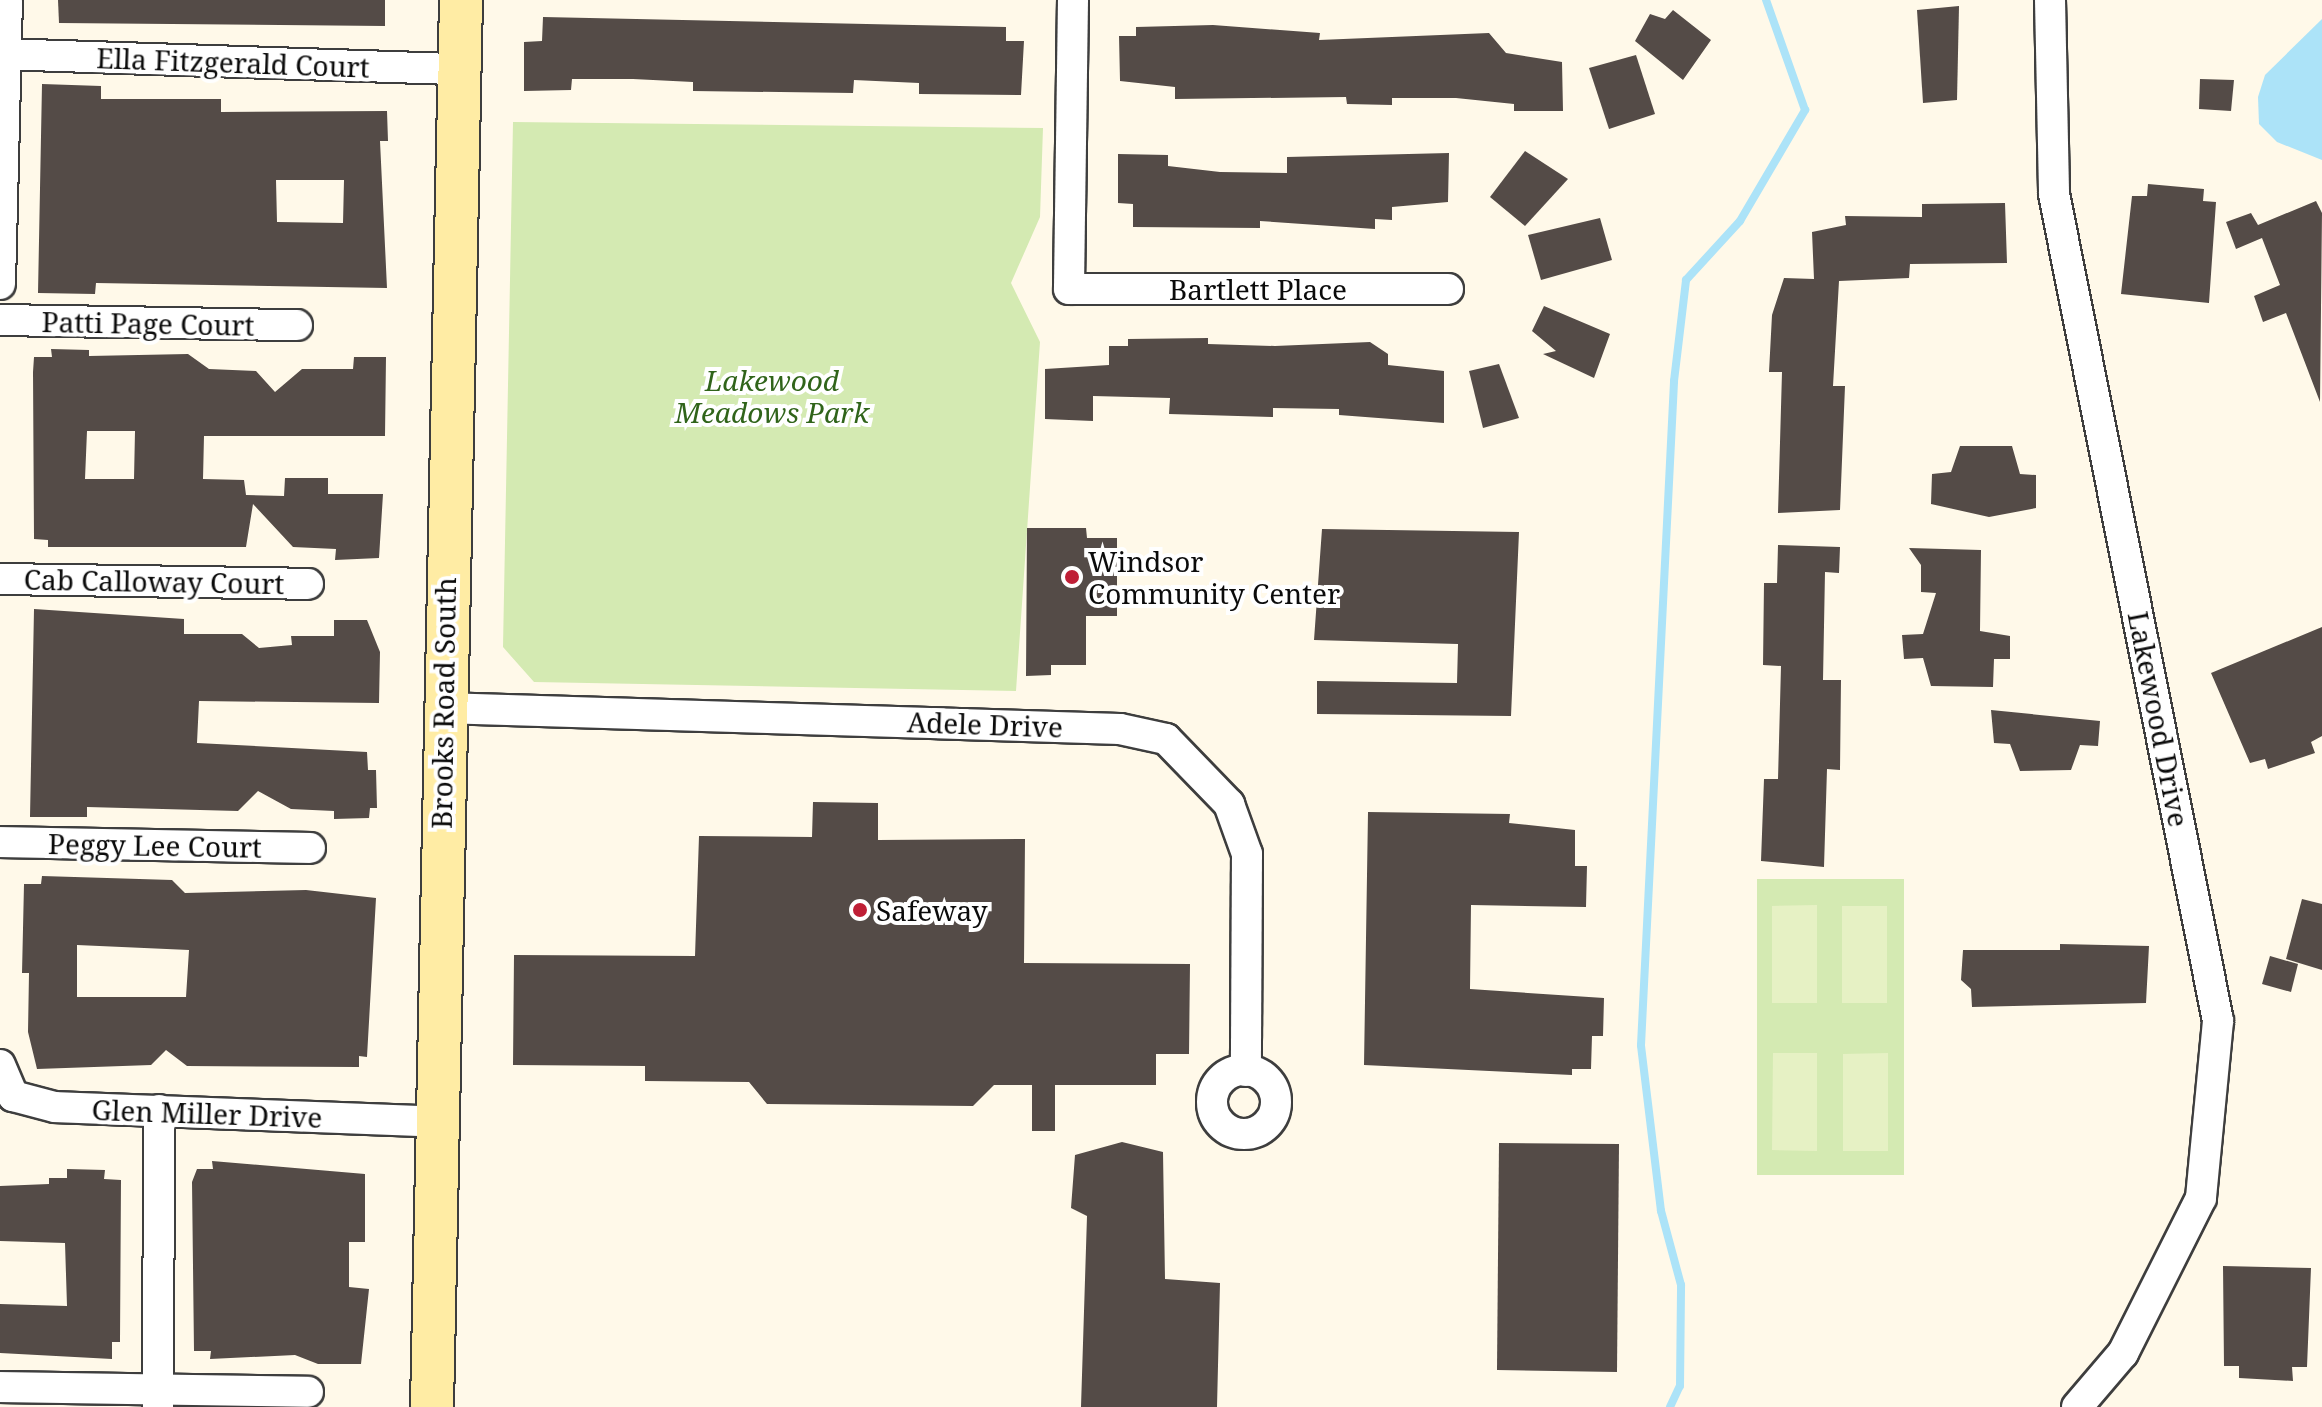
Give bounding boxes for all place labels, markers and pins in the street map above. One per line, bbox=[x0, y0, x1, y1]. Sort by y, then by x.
place label: Windsor Community Center bbox=[1088, 544, 1340, 610]
marker: Windsor Community Center bbox=[1063, 568, 1081, 586]
place label: Safeway bbox=[876, 893, 987, 927]
marker: Safeway bbox=[851, 901, 869, 919]

